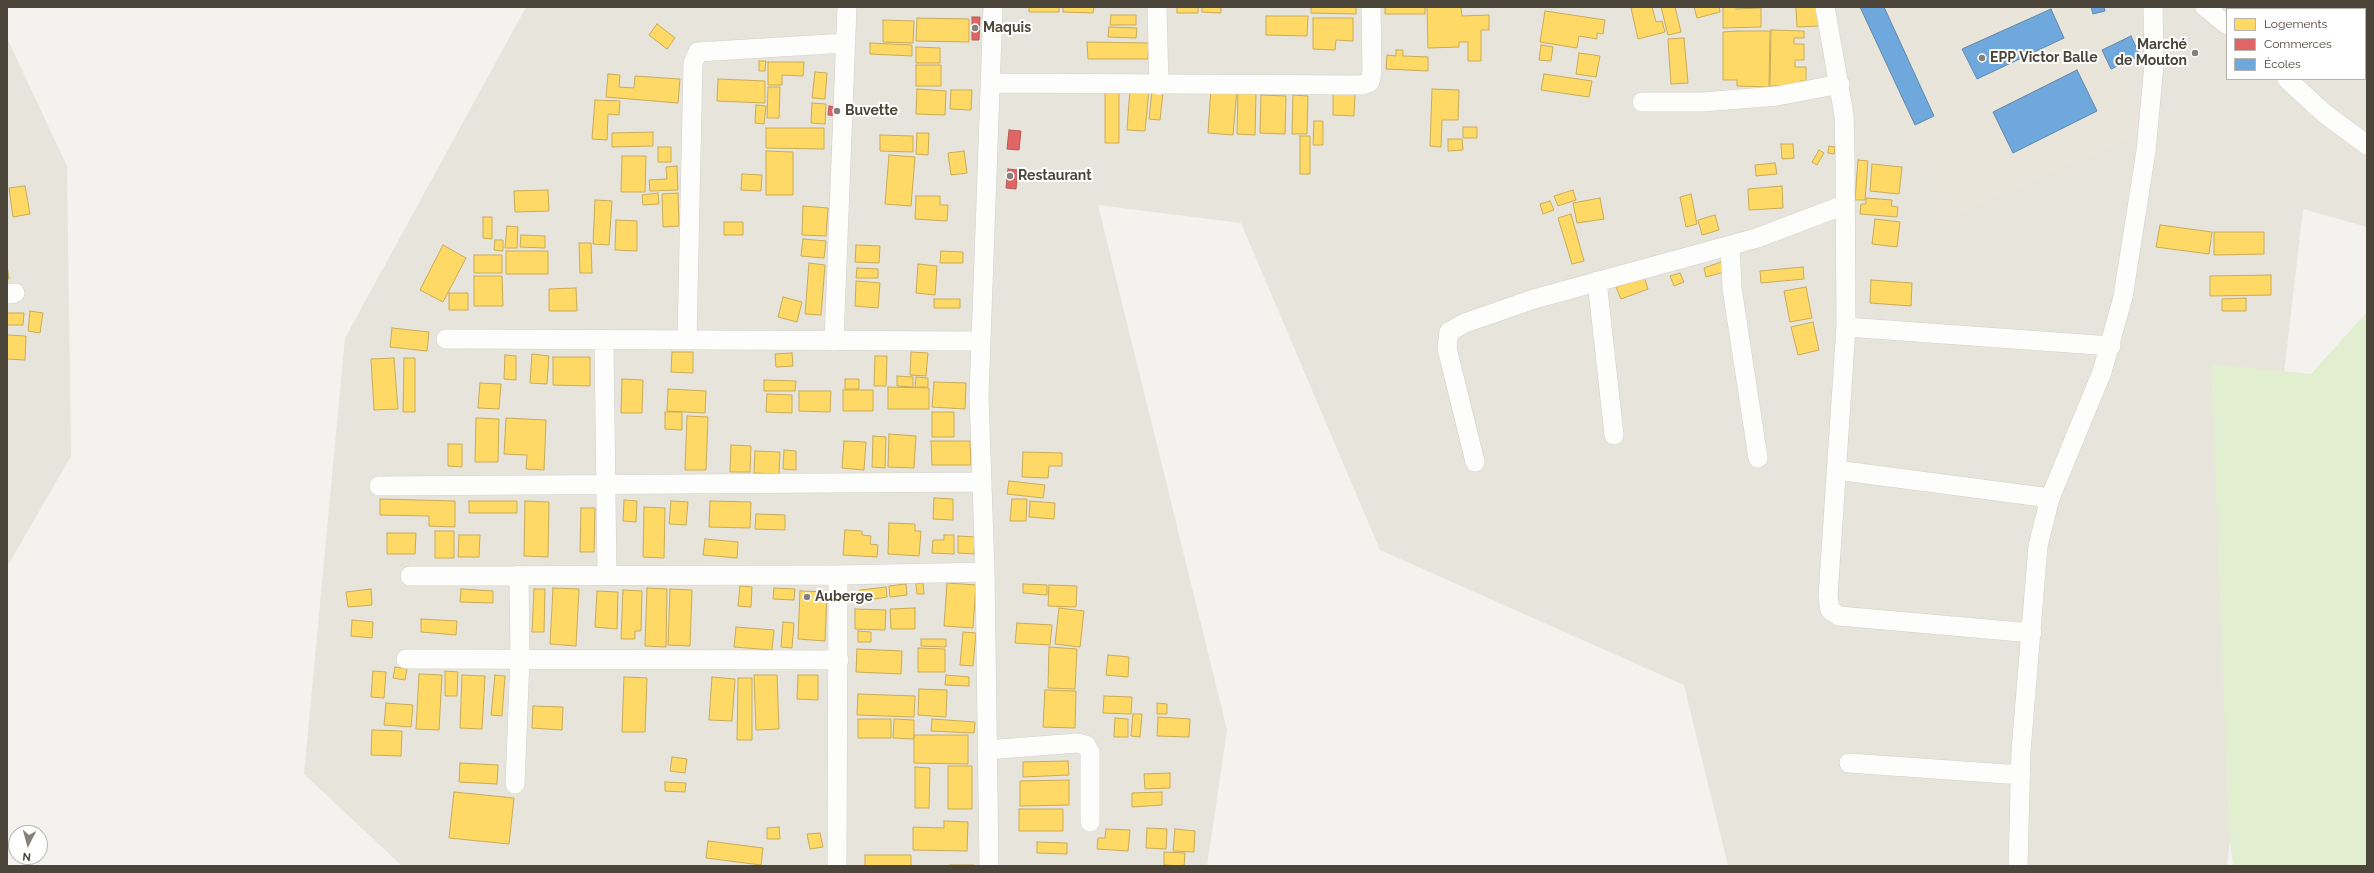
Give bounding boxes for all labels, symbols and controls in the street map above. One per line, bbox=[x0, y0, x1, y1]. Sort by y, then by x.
legend bbox=[2226, 8, 2366, 80]
text: Logements bbox=[2264, 17, 2327, 31]
place label: Maquis bbox=[983, 20, 1031, 36]
marker: Maquis bbox=[970, 23, 980, 33]
place label: Marché de Mouton bbox=[2115, 37, 2187, 70]
text: Commerces bbox=[2264, 37, 2332, 51]
marker: Marché de Mouton bbox=[2190, 48, 2200, 58]
place label: EPP Victor Balle bbox=[1990, 50, 2098, 66]
marker: EPP Victor Balle bbox=[1977, 53, 1987, 63]
text: Écoles bbox=[2264, 57, 2301, 71]
place label: Buvette bbox=[845, 103, 898, 119]
marker: Buvette bbox=[832, 106, 842, 116]
place label: Restaurant bbox=[1018, 168, 1092, 184]
marker: Restaurant bbox=[1005, 171, 1015, 181]
place label: Auberge bbox=[815, 589, 873, 605]
marker: Auberge bbox=[802, 592, 812, 602]
north arrow bbox=[8, 825, 48, 865]
text: N bbox=[22, 850, 32, 863]

